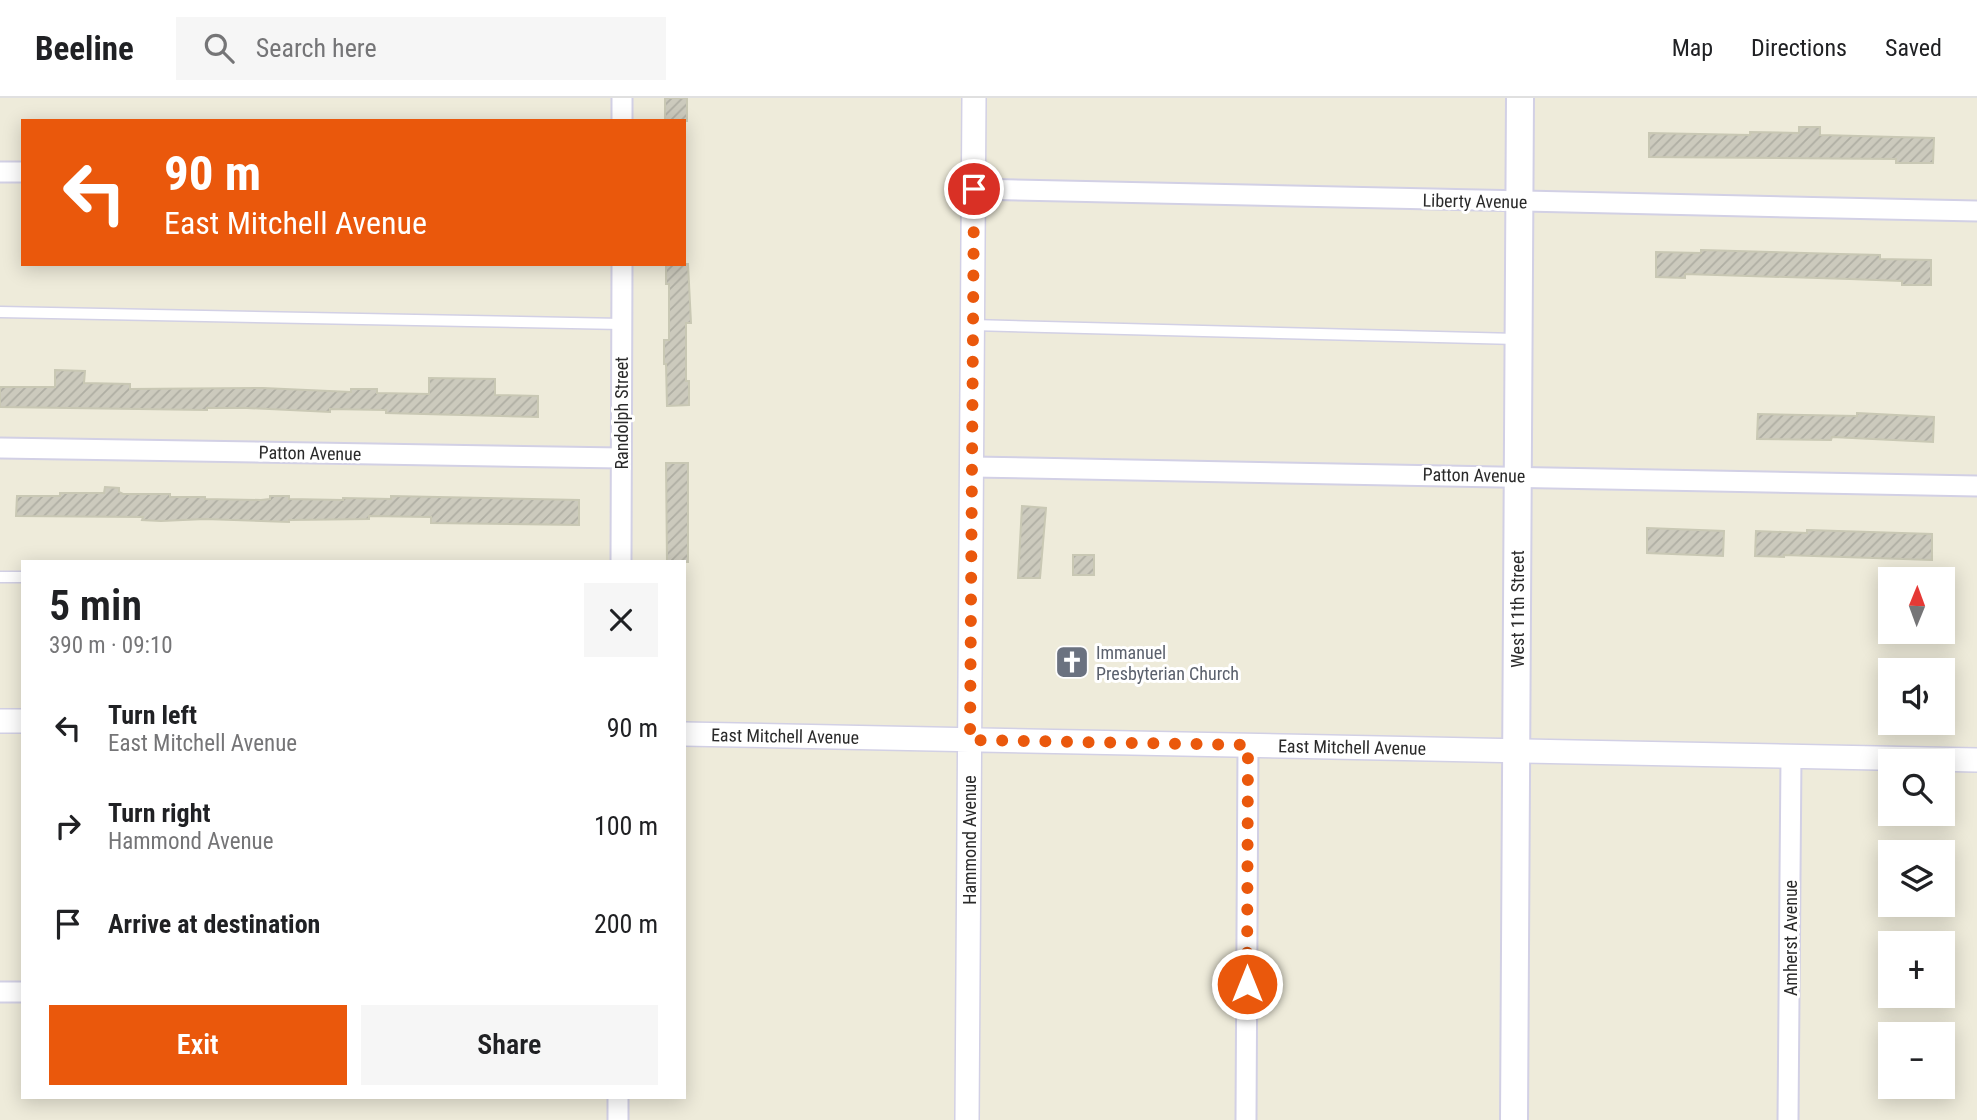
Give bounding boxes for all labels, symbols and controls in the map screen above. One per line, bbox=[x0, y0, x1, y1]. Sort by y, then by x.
search box bbox=[176, 17, 666, 80]
text: Beeline bbox=[35, 29, 134, 68]
icon: search bbox=[200, 29, 238, 67]
text: Search here bbox=[256, 33, 377, 63]
text: Map bbox=[1672, 34, 1713, 62]
text: Directions bbox=[1751, 34, 1847, 62]
text: Saved bbox=[1885, 34, 1942, 62]
text: 90 m bbox=[164, 145, 261, 202]
icon: left bbox=[49, 147, 140, 238]
pin bbox=[944, 159, 1004, 219]
icon: arrive bbox=[955, 170, 993, 208]
street label: Liberty Avenue bbox=[1422, 190, 1528, 212]
text: East Mitchell Avenue bbox=[164, 204, 427, 242]
street label: Randolph Street bbox=[611, 357, 632, 469]
street label: Patton Avenue bbox=[258, 442, 362, 464]
street label: Patton Avenue bbox=[1422, 464, 1526, 486]
street label: West 11th Street bbox=[1507, 550, 1528, 668]
north arrow bbox=[1878, 567, 1955, 644]
map controls bbox=[1878, 567, 1955, 1099]
text: 5 min bbox=[49, 581, 142, 630]
button: close bbox=[584, 583, 658, 657]
text: 390 m · 09:10 bbox=[49, 632, 173, 659]
place label: Immanuel Presbyterian Church bbox=[1096, 642, 1239, 684]
church icon: Immanuel Presbyterian Church bbox=[1053, 643, 1091, 681]
button: sound bbox=[1878, 658, 1955, 735]
text: Turn left bbox=[108, 700, 197, 730]
icon: left bbox=[49, 709, 87, 747]
text: 90 m bbox=[607, 713, 658, 743]
street label: East Mitchell Avenue bbox=[711, 724, 859, 748]
text: East Mitchell Avenue bbox=[108, 730, 297, 757]
street label: East Mitchell Avenue bbox=[1278, 735, 1426, 759]
button: search bbox=[1878, 749, 1955, 826]
street label: Hammond Avenue bbox=[959, 775, 980, 905]
text: Turn right bbox=[108, 798, 210, 828]
icon: right bbox=[49, 807, 87, 845]
text: 100 m bbox=[594, 811, 658, 841]
text: Hammond Avenue bbox=[108, 828, 274, 855]
button: layers bbox=[1878, 840, 1955, 917]
street label: Amherst Avenue bbox=[1780, 880, 1801, 996]
icon: arrive bbox=[49, 905, 87, 943]
text: Arrive at destination bbox=[108, 909, 320, 939]
text: 200 m bbox=[594, 909, 658, 939]
button: + bbox=[1878, 931, 1955, 1008]
position arrow bbox=[1210, 947, 1284, 1021]
button: Exit bbox=[49, 1005, 347, 1085]
button: Share bbox=[361, 1005, 658, 1085]
button: − bbox=[1878, 1022, 1955, 1099]

